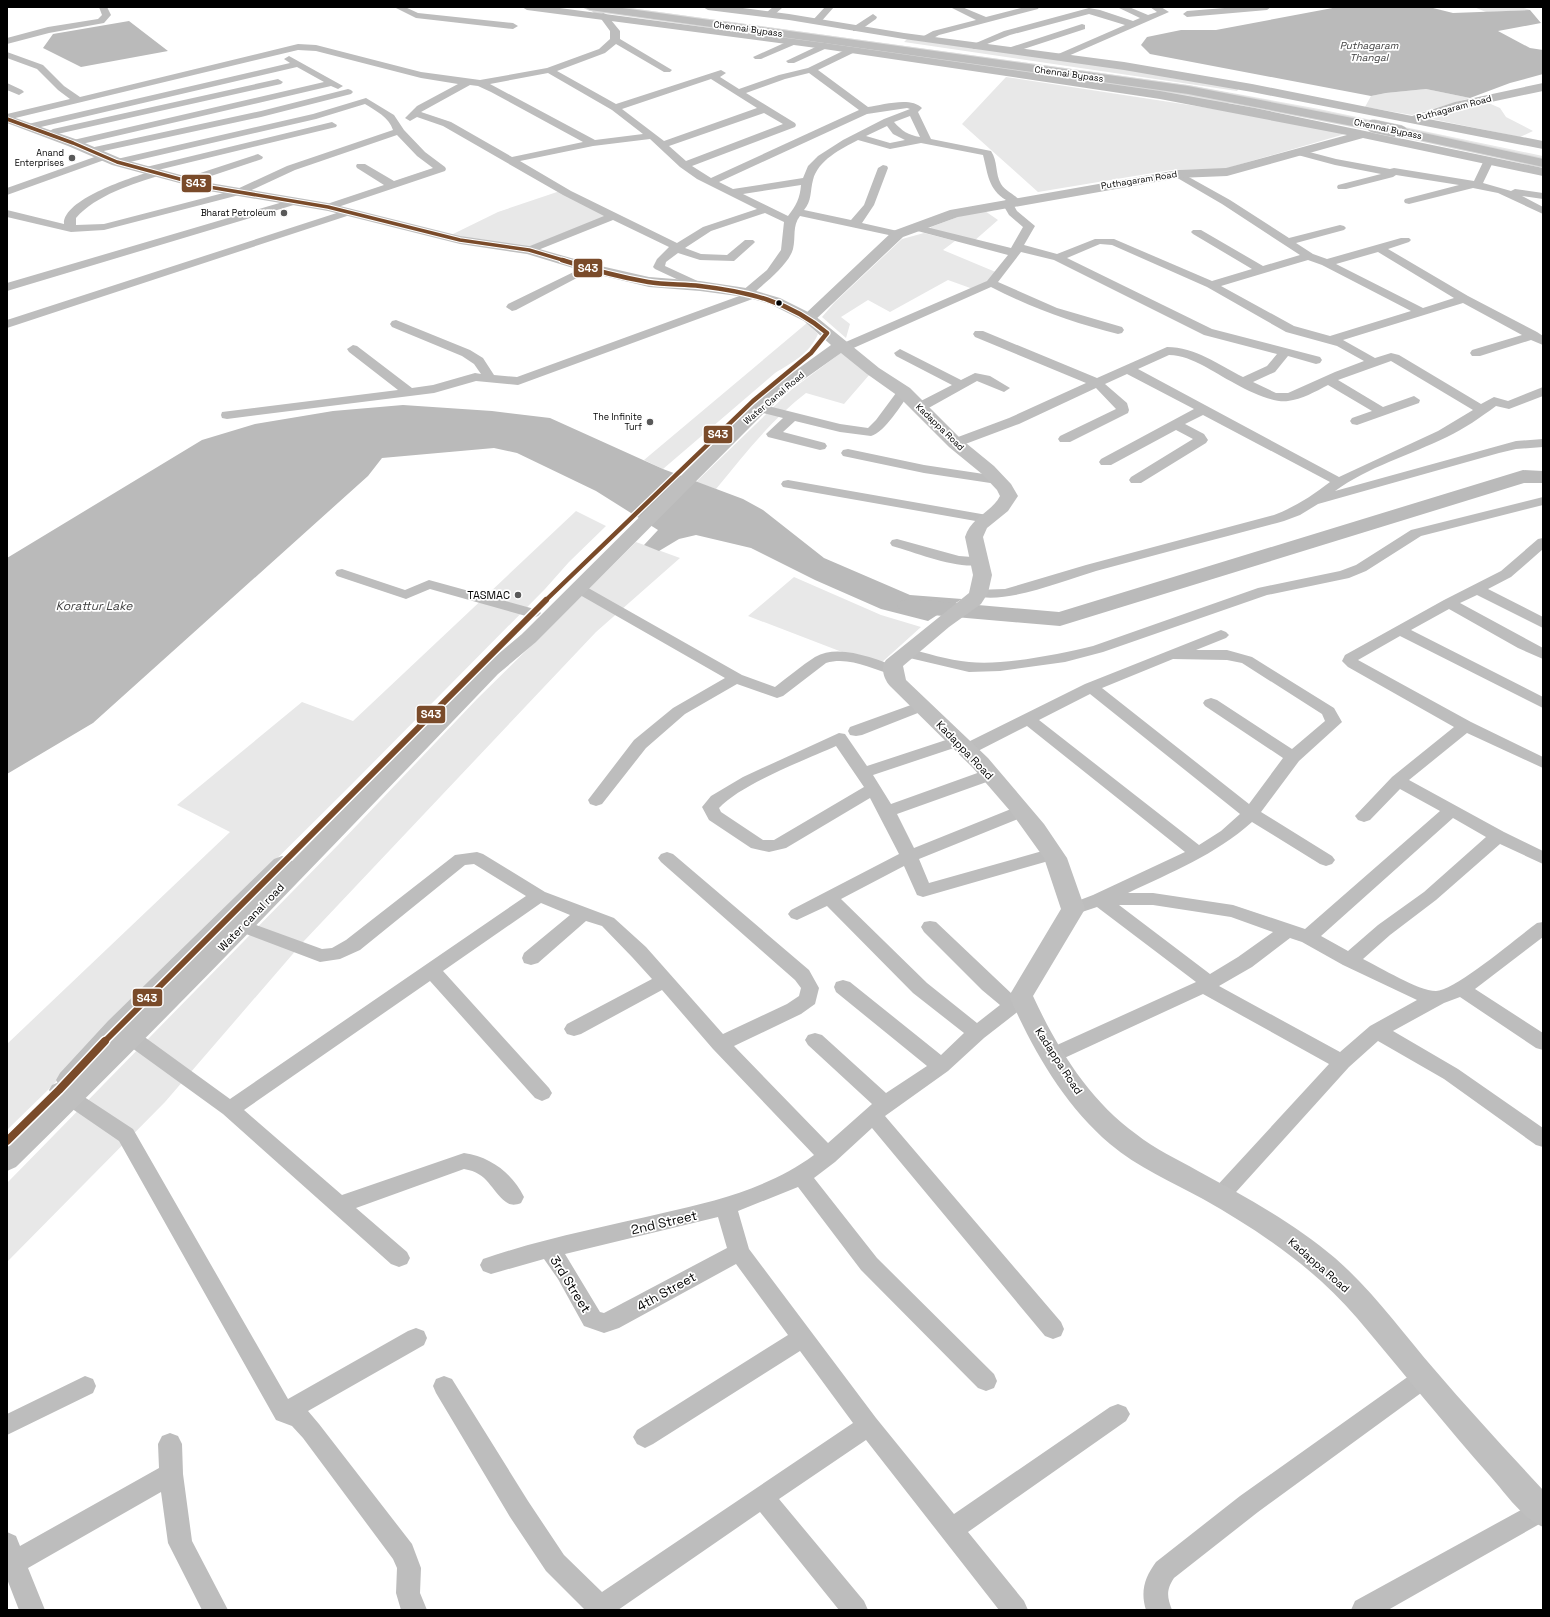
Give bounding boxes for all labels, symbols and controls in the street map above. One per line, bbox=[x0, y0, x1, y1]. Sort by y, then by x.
street label: Chennai Bypass bbox=[713, 18, 783, 40]
water label: Puthagaram Thangal bbox=[1340, 39, 1399, 64]
street label: Chennai Bypass bbox=[1034, 63, 1104, 85]
street label: Puthagaram Road bbox=[1415, 92, 1493, 124]
street label: Chennai Bypass bbox=[1353, 116, 1423, 142]
place label: Anand Enterprises bbox=[15, 147, 64, 169]
marker: Anand Enterprises bbox=[67, 153, 77, 163]
street label: Puthagaram Road bbox=[1100, 168, 1178, 192]
line badge: S43 bbox=[181, 174, 212, 193]
text: S43 bbox=[186, 176, 206, 190]
place label: Bharat Petroleum bbox=[201, 207, 276, 219]
marker: Bharat Petroleum bbox=[279, 208, 289, 218]
line badge: S43 bbox=[573, 258, 603, 278]
text: S43 bbox=[578, 261, 598, 275]
unlabelled marker bbox=[774, 298, 784, 308]
street label: Water Canal Road bbox=[741, 369, 807, 427]
street label: Kadappa Road bbox=[913, 401, 967, 453]
place label: The Infinite Turf bbox=[593, 411, 642, 433]
marker: The Infinite Turf bbox=[645, 417, 655, 427]
line badge: S43 bbox=[703, 425, 733, 444]
text: S43 bbox=[708, 427, 728, 441]
place label: TASMAC bbox=[467, 588, 510, 602]
marker: TASMAC bbox=[513, 590, 523, 600]
water label: Korattur Lake bbox=[56, 598, 133, 614]
line badge: S43 bbox=[416, 705, 446, 724]
text: S43 bbox=[421, 707, 441, 721]
street label: Kadappa Road bbox=[933, 718, 997, 782]
street label: Water canal road bbox=[215, 880, 287, 954]
line badge: S43 bbox=[132, 988, 163, 1007]
text: S43 bbox=[137, 991, 157, 1005]
street label: Kadappa Road bbox=[1032, 1025, 1086, 1097]
street label: 2nd Street bbox=[629, 1207, 699, 1238]
street label: Kadappa Road bbox=[1285, 1235, 1353, 1295]
street label: 3rd Street bbox=[546, 1253, 595, 1316]
street label: 4th Street bbox=[634, 1268, 699, 1315]

